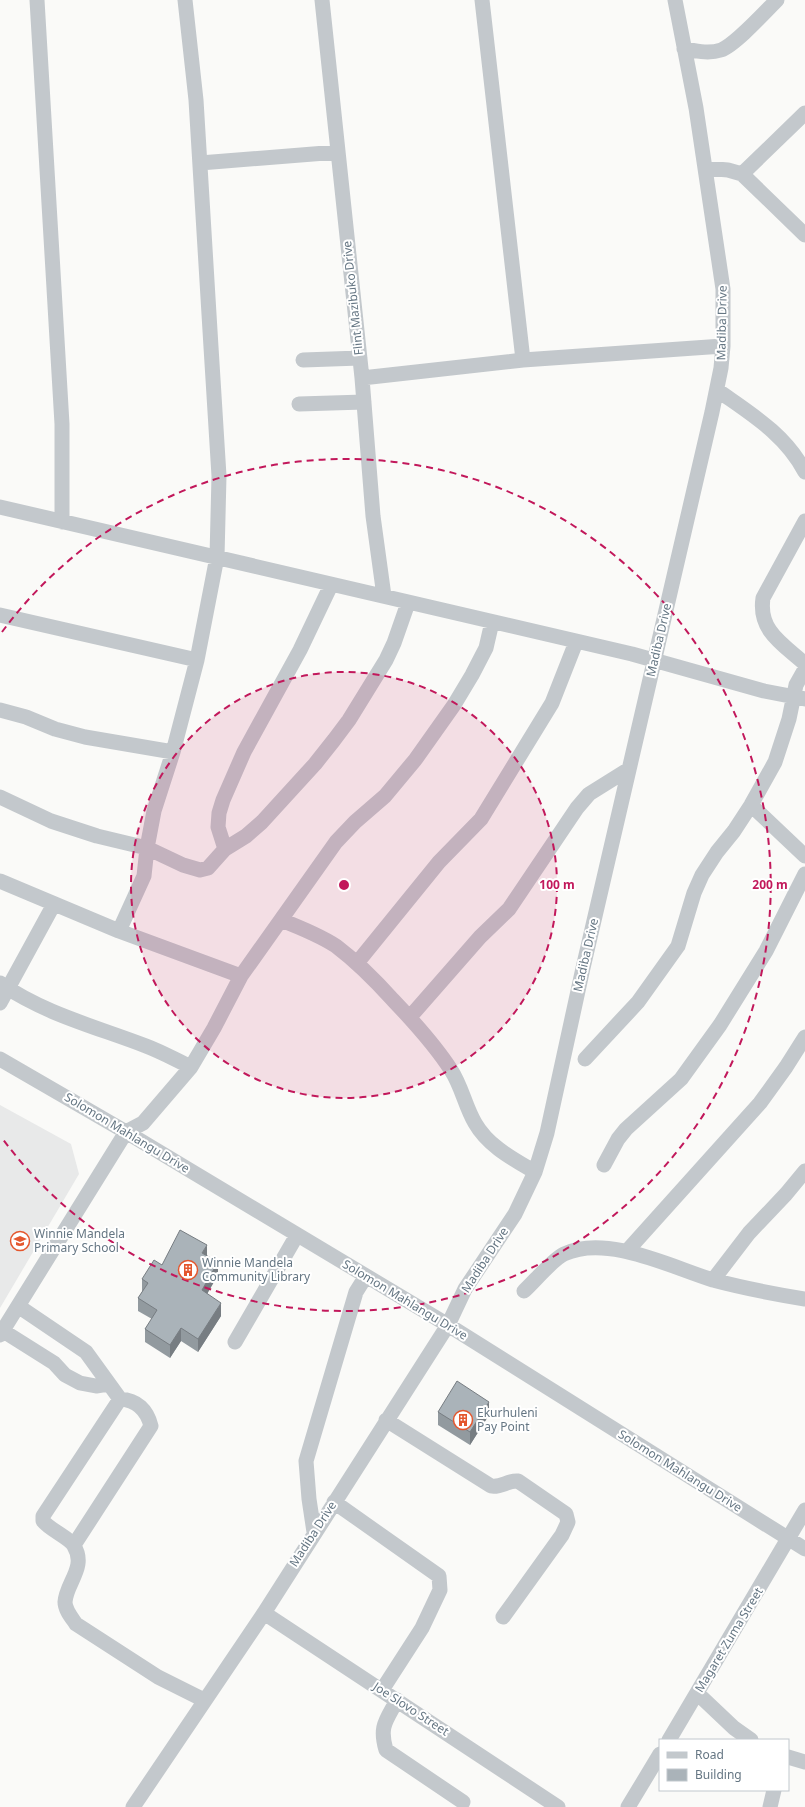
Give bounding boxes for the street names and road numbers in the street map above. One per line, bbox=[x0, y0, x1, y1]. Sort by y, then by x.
street label: Flint Mazibuko Drive bbox=[338, 240, 367, 356]
street label: Madiba Drive bbox=[712, 285, 731, 361]
street label: Madiba Drive bbox=[642, 601, 675, 678]
street label: Madiba Drive bbox=[569, 916, 602, 993]
street label: Solomon Mahlangu Drive bbox=[62, 1088, 193, 1177]
street label: Madiba Drive bbox=[457, 1223, 512, 1296]
street label: Solomon Mahlangu Drive bbox=[340, 1255, 471, 1344]
street label: Solomon Mahlangu Drive bbox=[615, 1425, 746, 1516]
street label: Madiba Drive bbox=[285, 1497, 340, 1570]
street label: Magaret Zuma Street bbox=[691, 1584, 767, 1695]
street label: Joe Slovo Street bbox=[369, 1677, 453, 1740]

